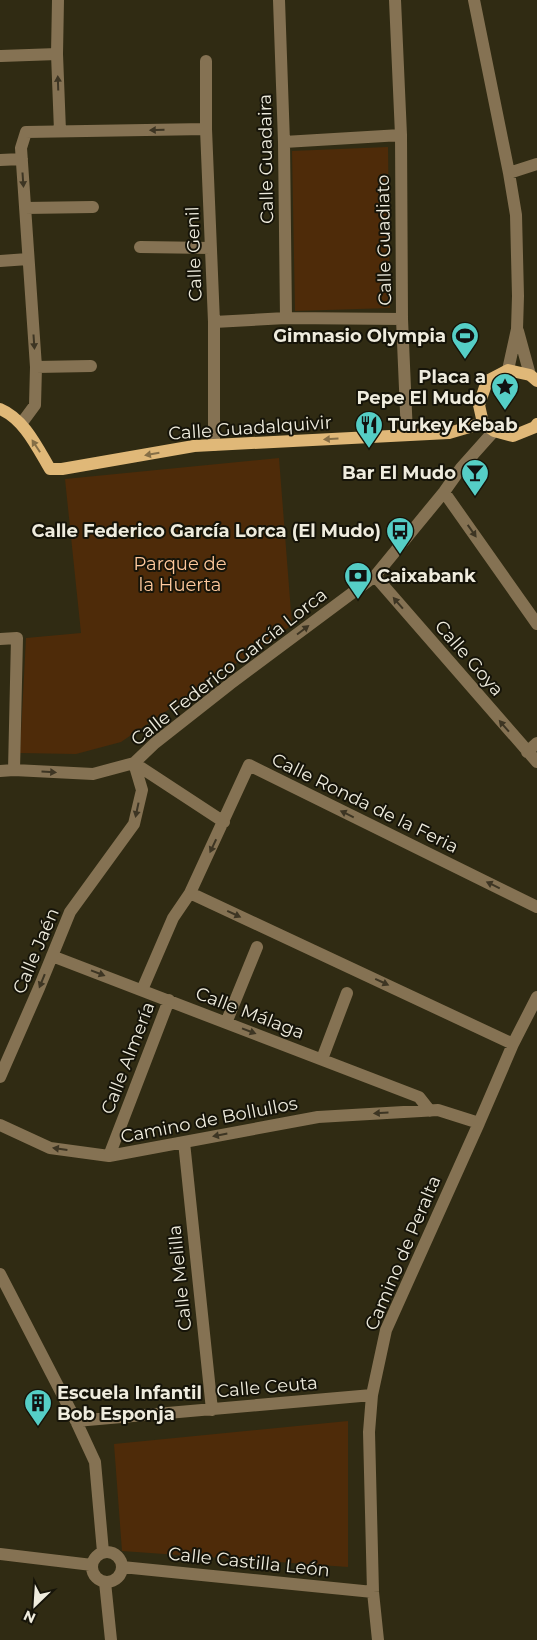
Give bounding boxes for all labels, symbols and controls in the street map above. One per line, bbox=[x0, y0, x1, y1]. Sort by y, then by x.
one-way arrow bbox=[54, 74, 62, 90]
street label: Calle Guadaira bbox=[254, 94, 278, 224]
one-way arrow bbox=[149, 126, 165, 134]
one-way arrow bbox=[20, 172, 28, 188]
street label: Calle Guadiato bbox=[372, 174, 396, 306]
street label: Calle Genil bbox=[181, 206, 207, 302]
sports icon: Gimnasio Olympia bbox=[450, 321, 480, 360]
place label: Gimnasio Olympia bbox=[273, 325, 446, 347]
one-way arrow bbox=[30, 334, 38, 350]
place label: Placa a Pepe El Mudo bbox=[356, 366, 486, 409]
place icon: Placa a Pepe El Mudo bbox=[490, 372, 520, 411]
restaurant icon: Turkey Kebab bbox=[354, 410, 384, 449]
street label: Calle Guadalquivir bbox=[168, 411, 332, 445]
place label: Turkey Kebab bbox=[388, 414, 518, 436]
one-way arrow bbox=[323, 436, 339, 444]
one-way arrow bbox=[31, 439, 41, 453]
one-way arrow bbox=[144, 450, 160, 458]
bar icon: Bar El Mudo bbox=[460, 458, 490, 497]
place label: Bar El Mudo bbox=[342, 462, 456, 484]
bus stop icon: Calle Federico García Lorca (El Mudo) bbox=[385, 516, 415, 555]
place label: Calle Federico García Lorca (El Mudo) bbox=[32, 520, 381, 542]
one-way arrow bbox=[467, 524, 477, 538]
park label: Parque de la Huerta bbox=[133, 553, 227, 596]
bank icon: Caixabank bbox=[343, 561, 373, 600]
place label: Caixabank bbox=[377, 565, 476, 587]
street label: Calle Federico García Lorca bbox=[127, 584, 331, 750]
one-way arrow bbox=[392, 598, 404, 610]
street label: Calle Goya bbox=[430, 616, 508, 700]
one-way arrow bbox=[296, 625, 310, 635]
one-way arrow bbox=[499, 720, 510, 733]
street label: Calle Ronda de la Feria bbox=[268, 748, 462, 858]
one-way arrow bbox=[41, 769, 57, 777]
one-way arrow bbox=[133, 803, 141, 818]
one-way arrow bbox=[340, 809, 355, 818]
one-way arrow bbox=[208, 839, 216, 853]
one-way arrow bbox=[486, 881, 500, 889]
street label: Calle Jaén bbox=[8, 905, 64, 997]
one-way arrow bbox=[227, 910, 241, 918]
one-way arrow bbox=[91, 969, 106, 977]
one-way arrow bbox=[38, 974, 46, 989]
one-way arrow bbox=[374, 978, 389, 987]
street label: Calle Málaga bbox=[192, 982, 308, 1044]
street label: Calle Almería bbox=[96, 999, 160, 1117]
one-way arrow bbox=[242, 1028, 257, 1036]
street label: Camino de Bollullos bbox=[119, 1092, 299, 1148]
one-way arrow bbox=[373, 1110, 389, 1118]
one-way arrow bbox=[212, 1132, 228, 1140]
one-way arrow bbox=[52, 1145, 68, 1153]
street label: Camino de Peralta bbox=[360, 1172, 446, 1334]
street label: Calle Melilla bbox=[163, 1224, 197, 1332]
street label: Calle Ceuta bbox=[216, 1372, 318, 1402]
place label: Escuela Infantil Bob Esponja bbox=[57, 1382, 202, 1425]
building icon: Escuela Infantil Bob Esponja bbox=[23, 1388, 53, 1427]
street label: Calle Castilla León bbox=[167, 1543, 331, 1581]
north arrow bbox=[10, 1580, 60, 1630]
text: N bbox=[21, 1606, 38, 1627]

